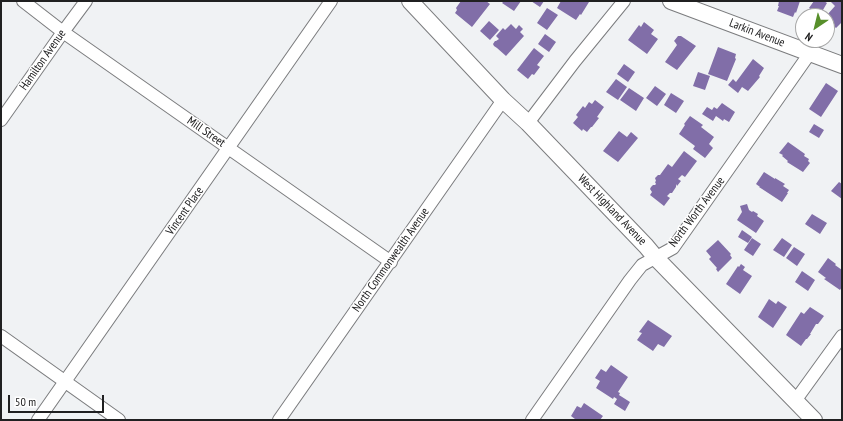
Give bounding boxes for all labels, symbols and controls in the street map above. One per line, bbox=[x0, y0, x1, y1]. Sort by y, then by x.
north arrow bbox=[795, 8, 835, 48]
street label: Larkin Avenue bbox=[727, 16, 787, 50]
street label: Hamilton Avenue bbox=[17, 27, 69, 93]
text: N bbox=[802, 30, 815, 44]
street label: Mill Street bbox=[184, 114, 228, 150]
street label: West Highland Avenue bbox=[575, 172, 649, 248]
street label: North Worth Avenue bbox=[666, 174, 728, 250]
street label: Vincent Place bbox=[163, 184, 207, 238]
street label: North Commonwealth Avenue bbox=[350, 205, 432, 315]
scale bar bbox=[10, 387, 106, 413]
text: 50 m bbox=[15, 394, 36, 409]

